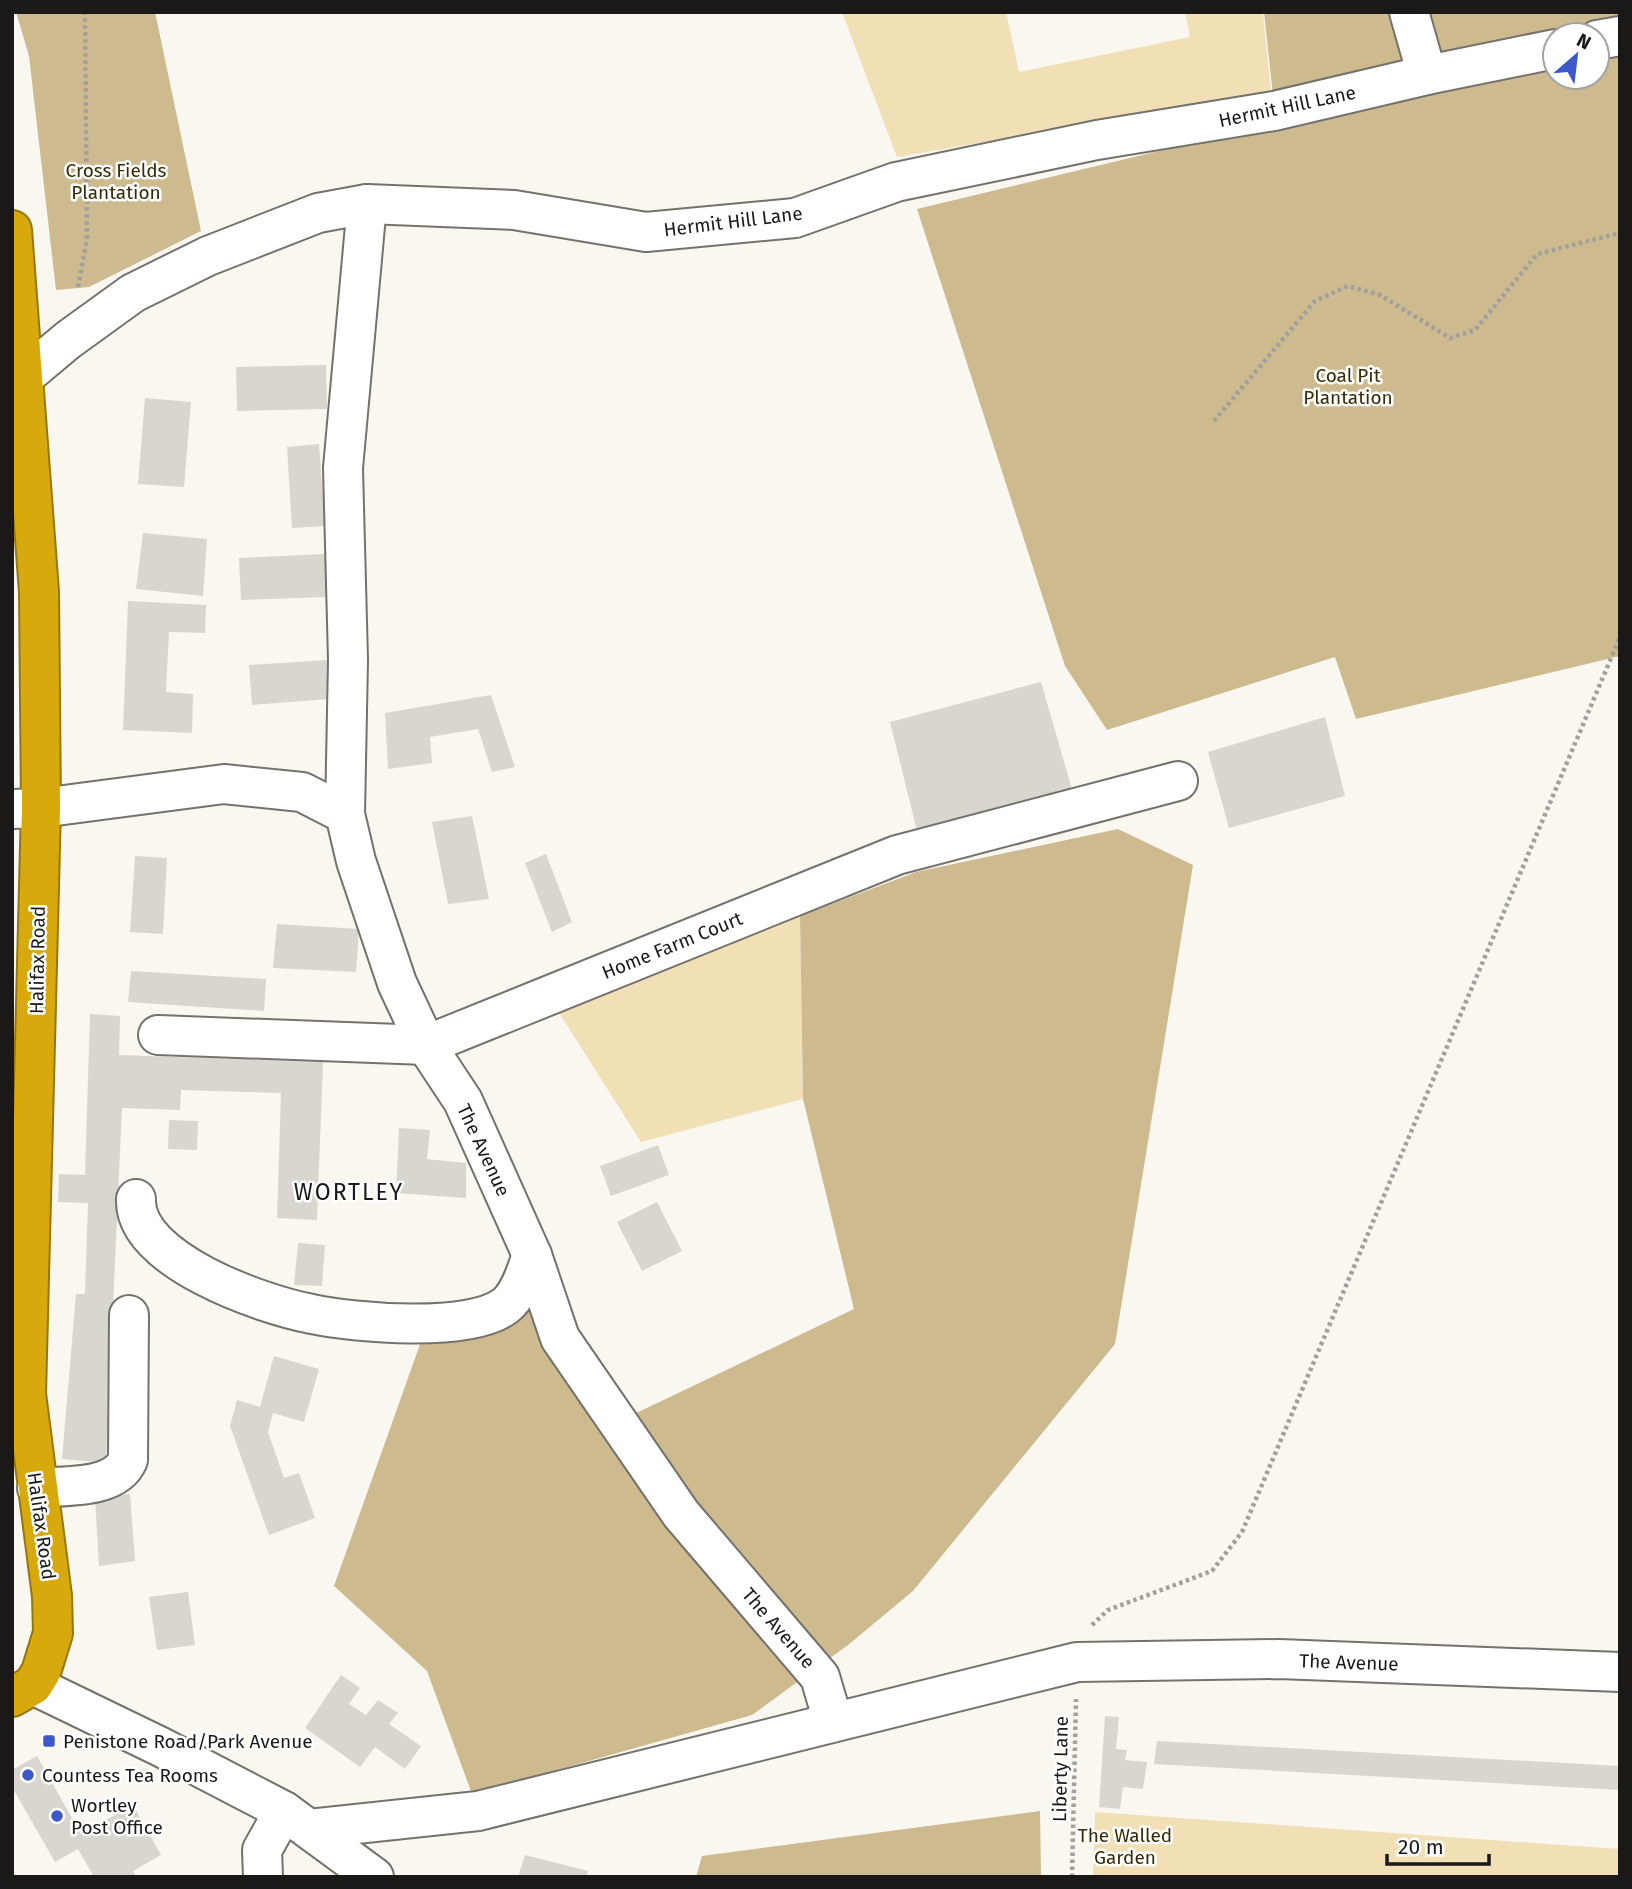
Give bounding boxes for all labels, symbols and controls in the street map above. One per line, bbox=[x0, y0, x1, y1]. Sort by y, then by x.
north arrow bbox=[1541, 21, 1611, 91]
text: N bbox=[1573, 28, 1595, 55]
street label: Hermit Hill Lane bbox=[1216, 81, 1358, 132]
park label: Cross Fields Plantation bbox=[66, 159, 167, 204]
street label: Hermit Hill Lane bbox=[662, 202, 804, 241]
park label: Coal Pit Plantation bbox=[1303, 364, 1393, 409]
street label: Halifax Road bbox=[25, 906, 50, 1014]
street label: Home Farm Court bbox=[599, 907, 746, 984]
street label: The Avenue bbox=[452, 1100, 515, 1200]
district label: WORTLEY bbox=[294, 1178, 404, 1206]
street label: Halifax Road bbox=[23, 1471, 60, 1581]
street label: The Avenue bbox=[737, 1583, 820, 1673]
street label: The Avenue bbox=[1299, 1649, 1399, 1676]
street label: Liberty Lane bbox=[1048, 1716, 1073, 1822]
place label: Penistone Road/Park Avenue bbox=[63, 1730, 313, 1753]
marker: Penistone Road/Park Avenue bbox=[41, 1733, 57, 1749]
place label: Countess Tea Rooms bbox=[42, 1764, 218, 1787]
marker: Countess Tea Rooms bbox=[20, 1767, 36, 1783]
place label: Wortley Post Office bbox=[71, 1794, 163, 1839]
marker: Wortley Post Office bbox=[49, 1808, 65, 1824]
scale bar bbox=[1387, 1822, 1488, 1866]
park label: The Walled Garden bbox=[1078, 1824, 1172, 1869]
text: 20 m bbox=[1398, 1834, 1444, 1860]

